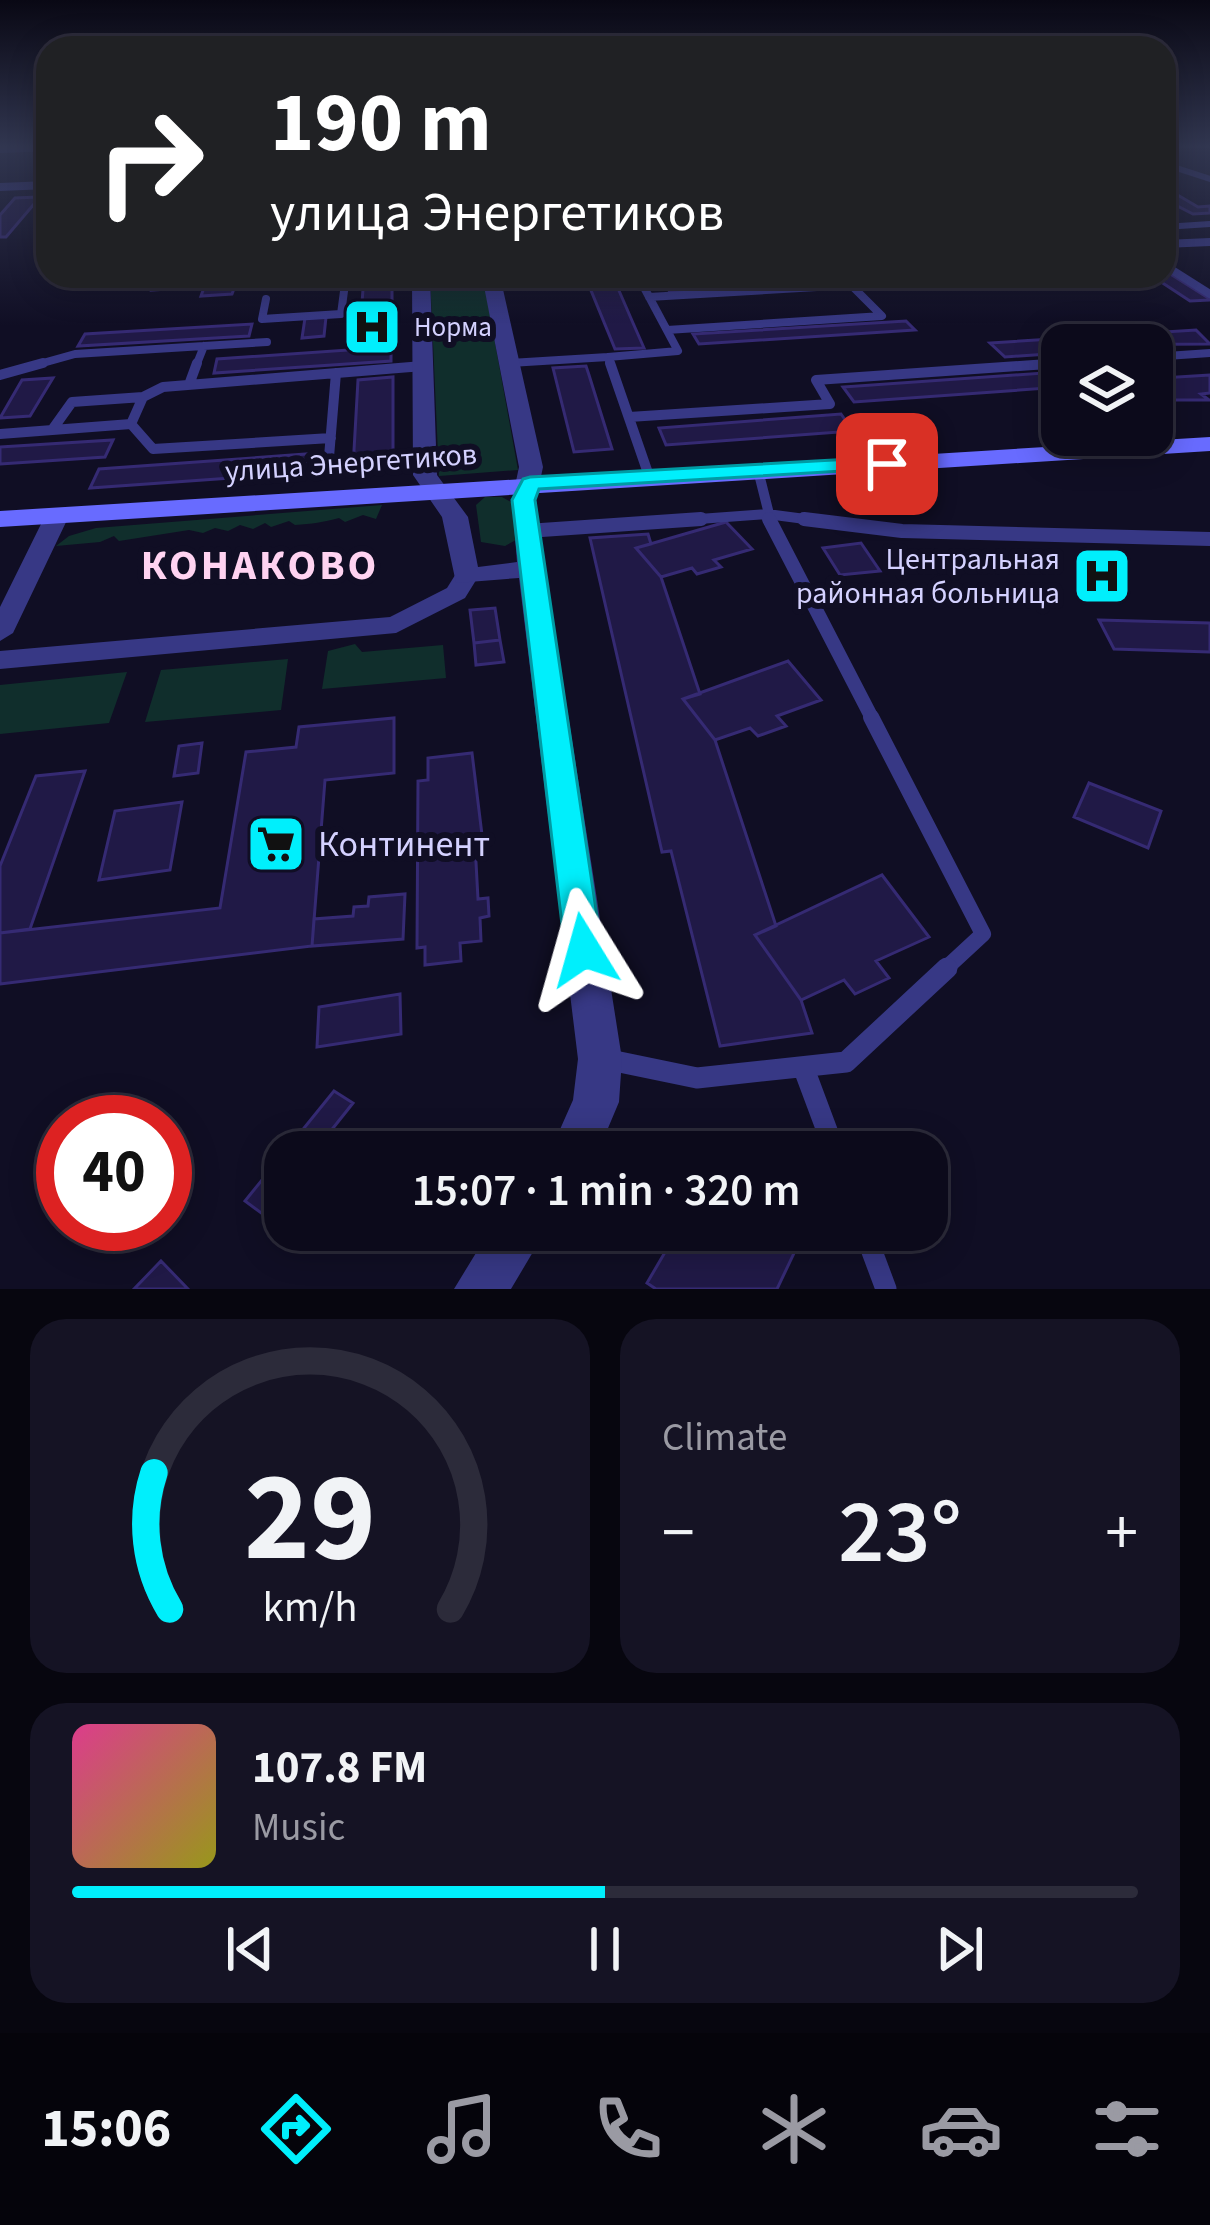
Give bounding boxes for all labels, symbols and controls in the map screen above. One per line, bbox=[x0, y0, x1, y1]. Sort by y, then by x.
text: 190 m bbox=[270, 64, 492, 184]
icon: right bbox=[72, 84, 228, 240]
text: улица Энергетиков bbox=[270, 175, 724, 252]
hospital icon: Норма bbox=[341, 296, 403, 358]
place label: Норма bbox=[414, 308, 492, 347]
map controls bbox=[1041, 324, 1173, 456]
button: layers bbox=[1041, 324, 1173, 456]
pin bbox=[836, 413, 938, 515]
icon: arrive bbox=[854, 431, 920, 497]
street label: улица Энергетиков bbox=[224, 433, 478, 493]
district label: КОНАКОВО bbox=[141, 536, 379, 596]
place label: Центральная районная больница bbox=[796, 538, 1060, 615]
hospital icon: Центральная районная больница bbox=[1071, 545, 1133, 607]
supermarket icon: Континент bbox=[245, 813, 307, 875]
place label: Континент bbox=[318, 819, 490, 870]
position arrow bbox=[521, 887, 647, 1013]
speed limit sign: 40 bbox=[36, 1095, 192, 1251]
text: 15:07 · 1 min · 320 m bbox=[412, 1159, 800, 1223]
text: Climate bbox=[662, 1410, 787, 1466]
text: 29 bbox=[244, 1430, 376, 1608]
text: 23° bbox=[838, 1469, 962, 1597]
text: − bbox=[662, 1486, 695, 1580]
text: + bbox=[1105, 1486, 1138, 1580]
text: km/h bbox=[262, 1577, 358, 1638]
text: 107.8 FM bbox=[252, 1736, 427, 1800]
text: Music bbox=[252, 1800, 345, 1856]
icon: previous bbox=[217, 1916, 283, 1982]
icon: pause bbox=[572, 1916, 638, 1982]
icon: next bbox=[927, 1916, 993, 1982]
icon: directions bbox=[254, 2087, 338, 2171]
icon: music bbox=[420, 2087, 504, 2171]
icon: phone bbox=[586, 2087, 670, 2171]
icon: climate bbox=[752, 2087, 836, 2171]
icon: car bbox=[919, 2087, 1003, 2171]
icon: filters bbox=[1085, 2087, 1169, 2171]
text: 15:06 bbox=[41, 2091, 171, 2168]

